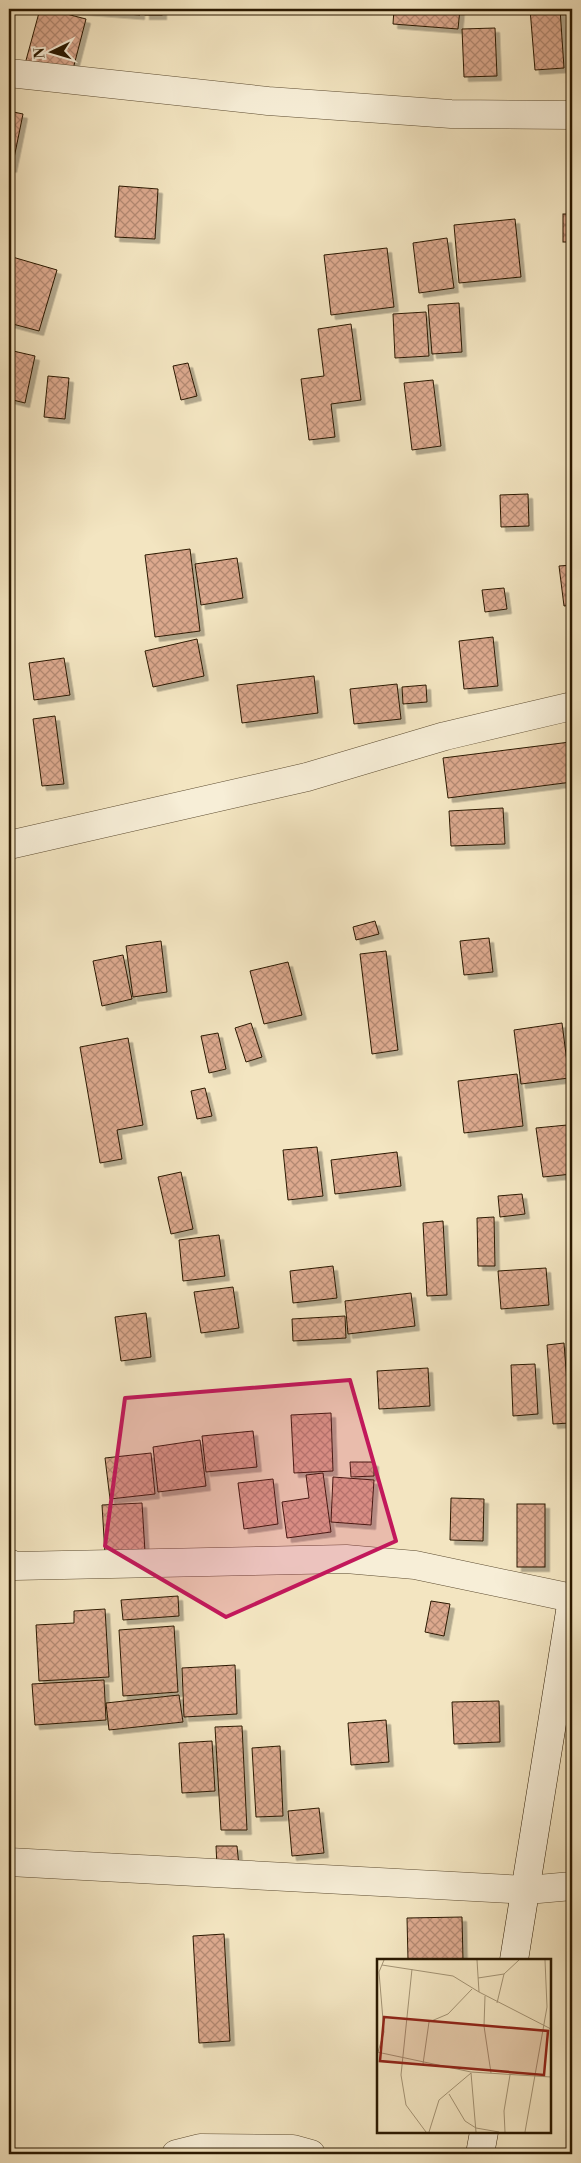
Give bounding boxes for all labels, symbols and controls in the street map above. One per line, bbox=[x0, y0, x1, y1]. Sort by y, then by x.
north arrow bbox=[28, 28, 78, 78]
text: N bbox=[31, 47, 49, 59]
inset map bbox=[377, 1959, 551, 2133]

